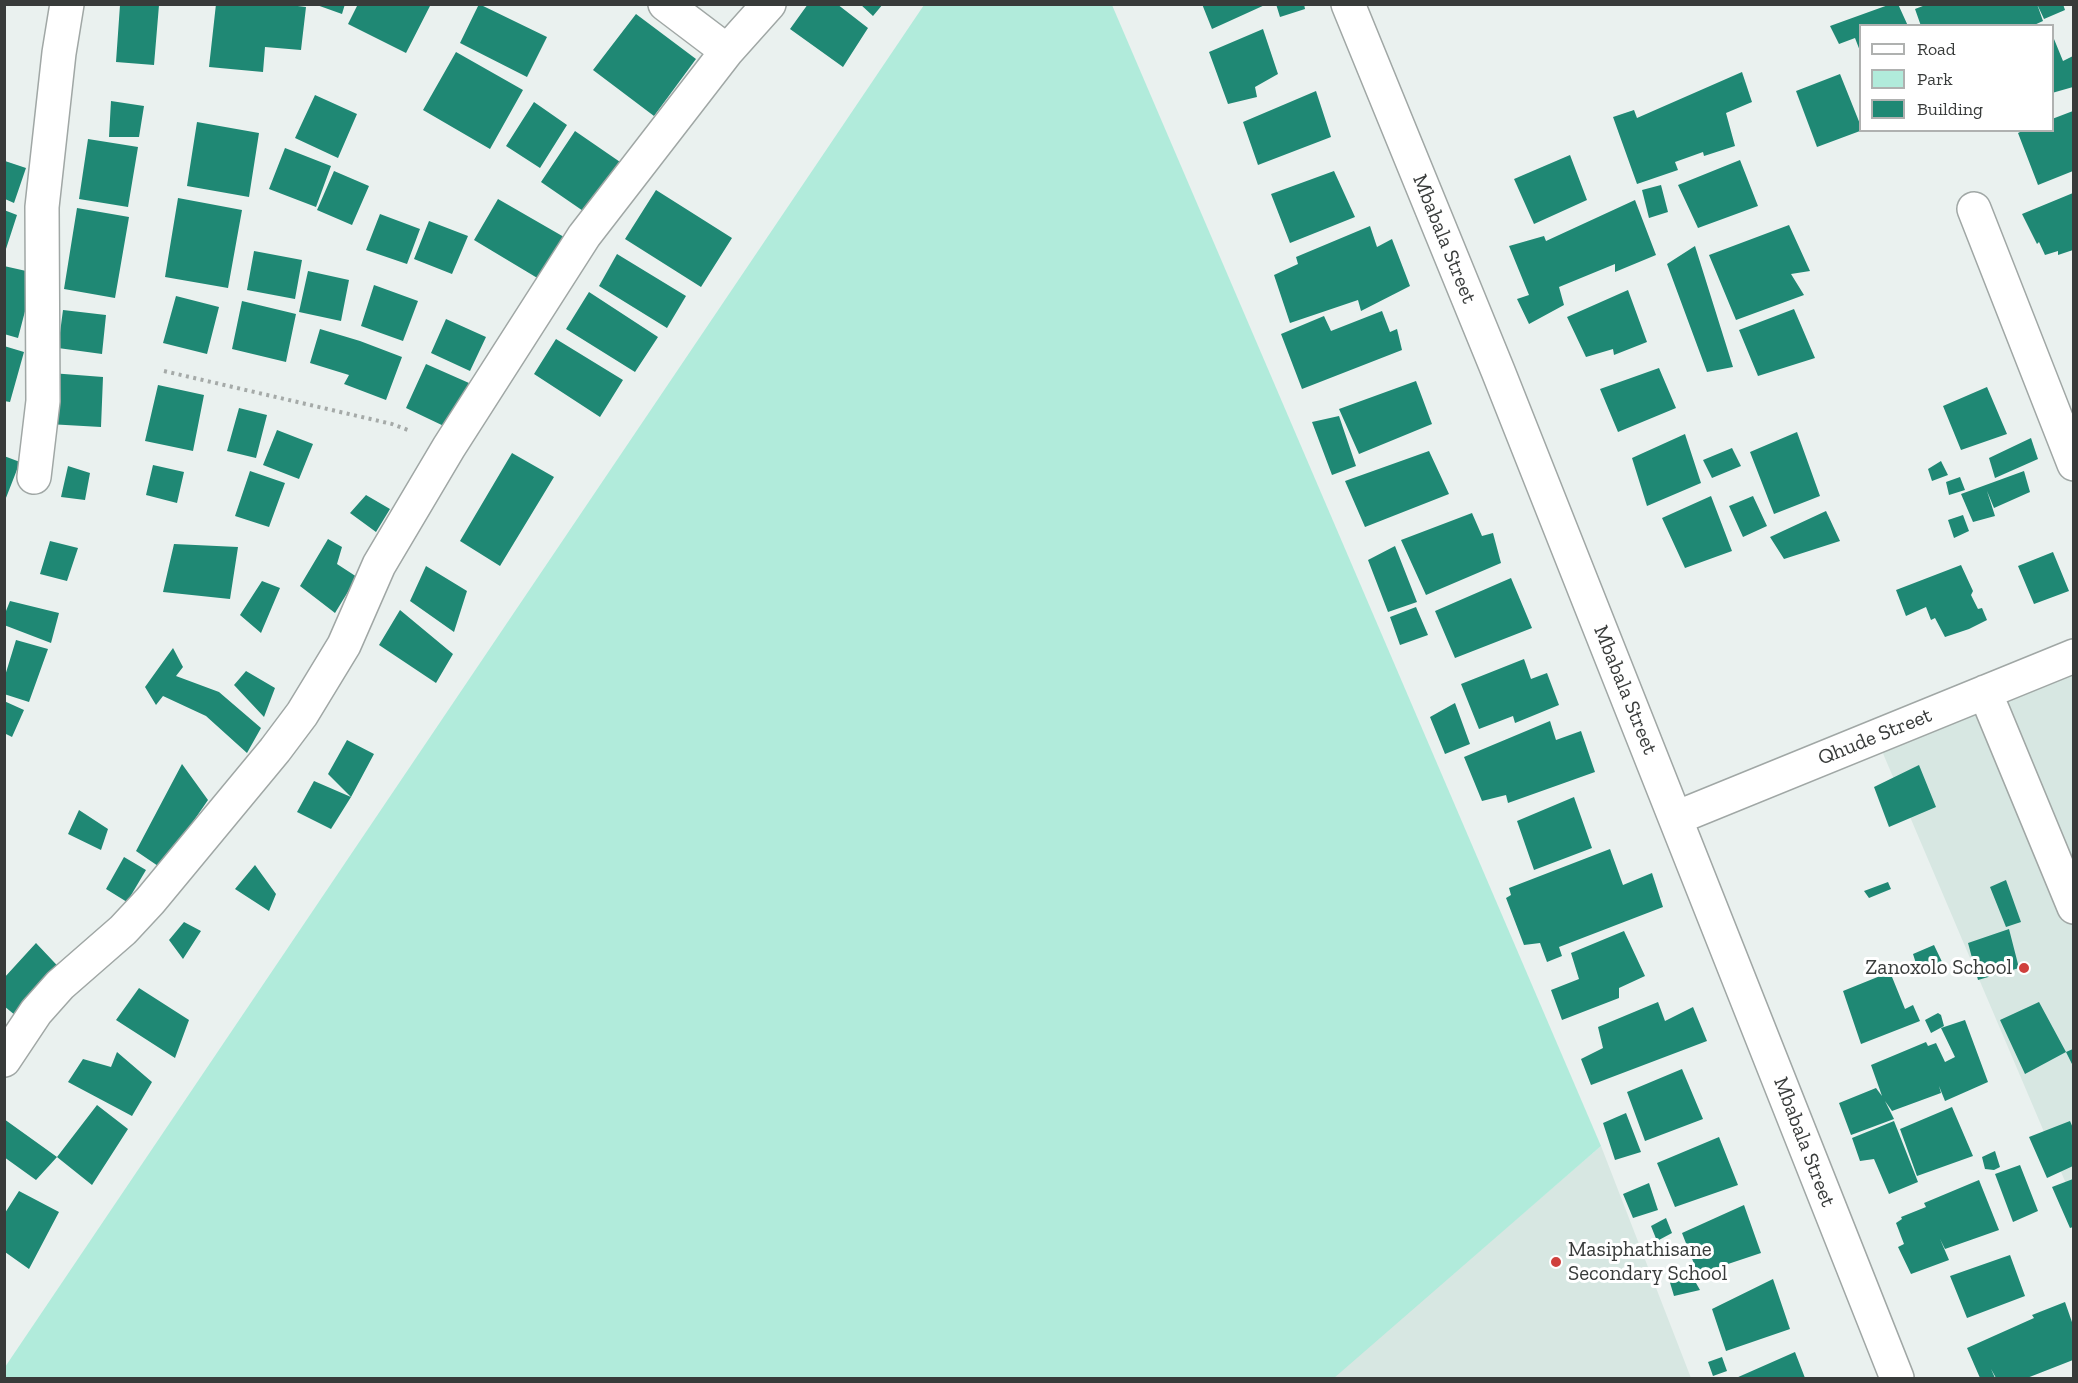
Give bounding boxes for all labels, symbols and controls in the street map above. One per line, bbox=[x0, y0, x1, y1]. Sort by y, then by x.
legend bbox=[1859, 24, 2054, 132]
text: Road bbox=[1917, 38, 1956, 60]
text: Park bbox=[1917, 68, 1953, 90]
text: Building bbox=[1917, 98, 1983, 120]
street label: Mbabala Street bbox=[1407, 171, 1481, 307]
street label: Mbabala Street bbox=[1588, 622, 1662, 758]
street label: Qhude Street bbox=[1815, 703, 1935, 771]
place label: Zanoxolo School bbox=[1865, 955, 2012, 981]
marker: Zanoxolo School bbox=[2017, 961, 2031, 975]
street label: Mbabala Street bbox=[1768, 1074, 1840, 1210]
place label: Masiphathisane Secondary School bbox=[1568, 1237, 1727, 1287]
marker: Masiphathisane Secondary School bbox=[1549, 1255, 1563, 1269]

